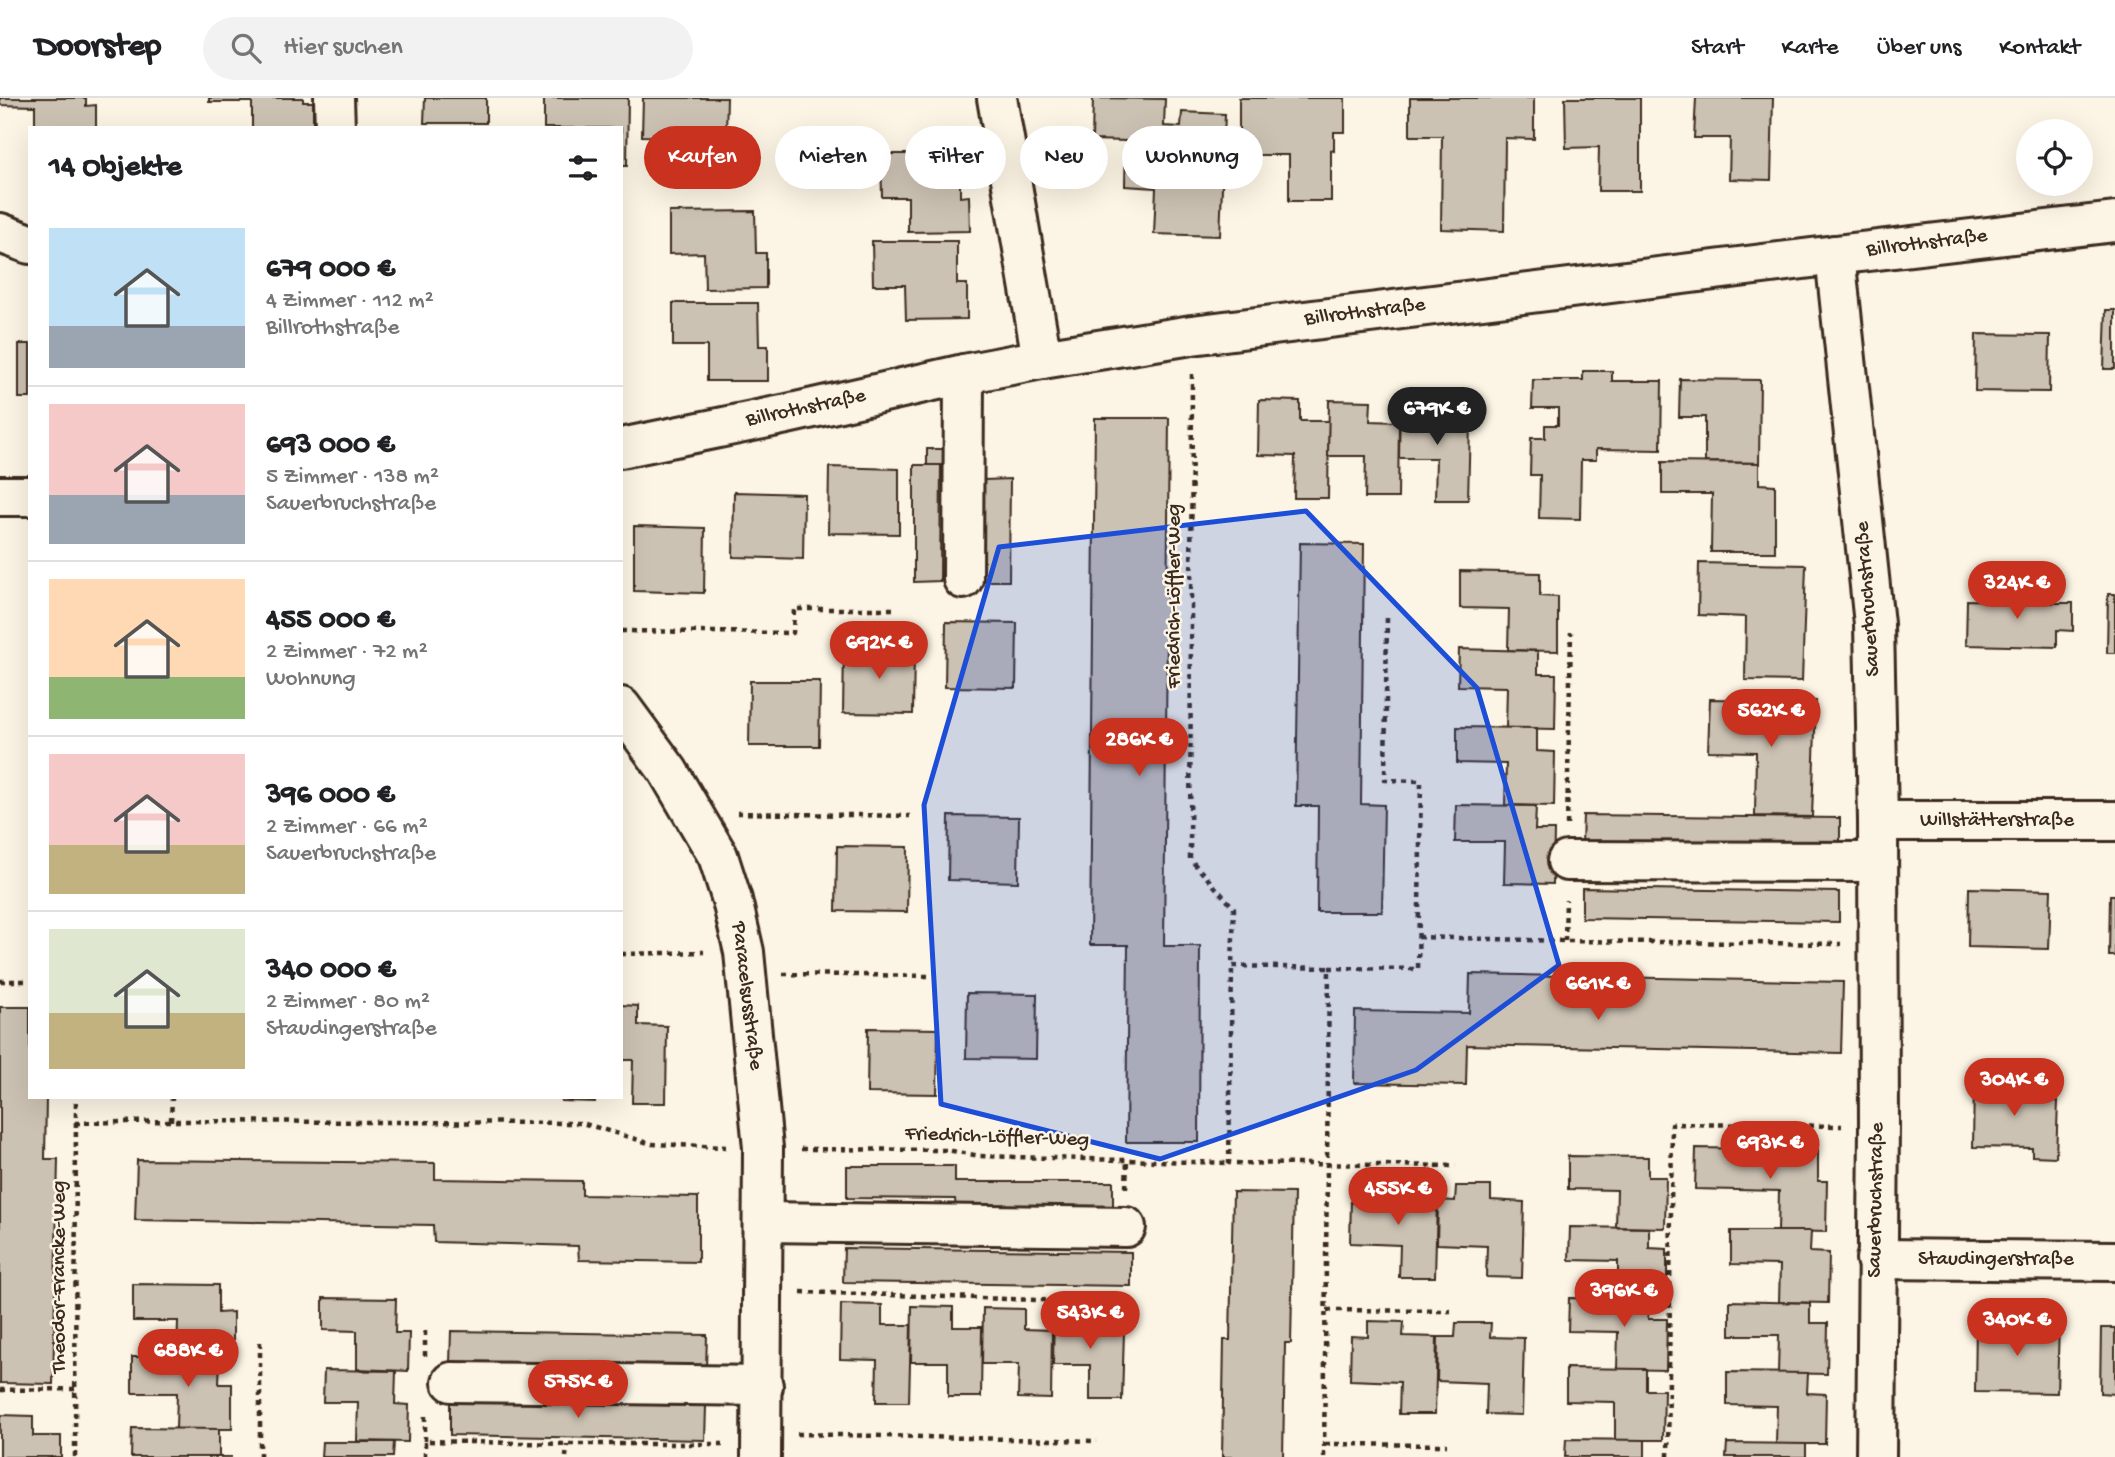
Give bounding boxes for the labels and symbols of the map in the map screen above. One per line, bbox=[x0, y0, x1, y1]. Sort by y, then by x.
street label: Billrothstraße bbox=[1864, 224, 1990, 264]
street label: Billrothstraße bbox=[1302, 293, 1428, 333]
street label: Billrothstraße bbox=[743, 384, 869, 434]
pin: 679K € bbox=[1380, 388, 1494, 447]
street label: Friedrich-Löffler-Weg bbox=[1163, 504, 1188, 689]
street label: Sauerbruchstraße bbox=[1851, 520, 1887, 677]
pin: 324K € bbox=[1960, 561, 2074, 621]
pin: 692K € bbox=[822, 622, 936, 681]
pin: 562K € bbox=[1714, 690, 1828, 749]
pin: 286K € bbox=[1082, 718, 1196, 778]
street label: Willstätterstraße bbox=[1920, 809, 2075, 834]
street label: Paracelsusstraße bbox=[724, 919, 768, 1073]
pin: 661K € bbox=[1541, 962, 1655, 1022]
pin: 304K € bbox=[1957, 1058, 2071, 1118]
street label: Sauerbruchstraße bbox=[1863, 1121, 1891, 1278]
street label: Friedrich-Löffler-Weg bbox=[903, 1122, 1090, 1154]
pin: 693K € bbox=[1713, 1122, 1827, 1181]
pin: 455K € bbox=[1341, 1168, 1455, 1227]
street label: Theodor-Francke-Weg bbox=[48, 1181, 73, 1374]
street label: Staudingerstraße bbox=[1918, 1248, 2075, 1273]
pin: 396K € bbox=[1567, 1270, 1681, 1329]
pin: 543K € bbox=[1033, 1292, 1147, 1351]
pin: 340K € bbox=[1960, 1298, 2074, 1358]
pin: 688K € bbox=[131, 1330, 245, 1389]
pin: 575K € bbox=[521, 1360, 635, 1420]

